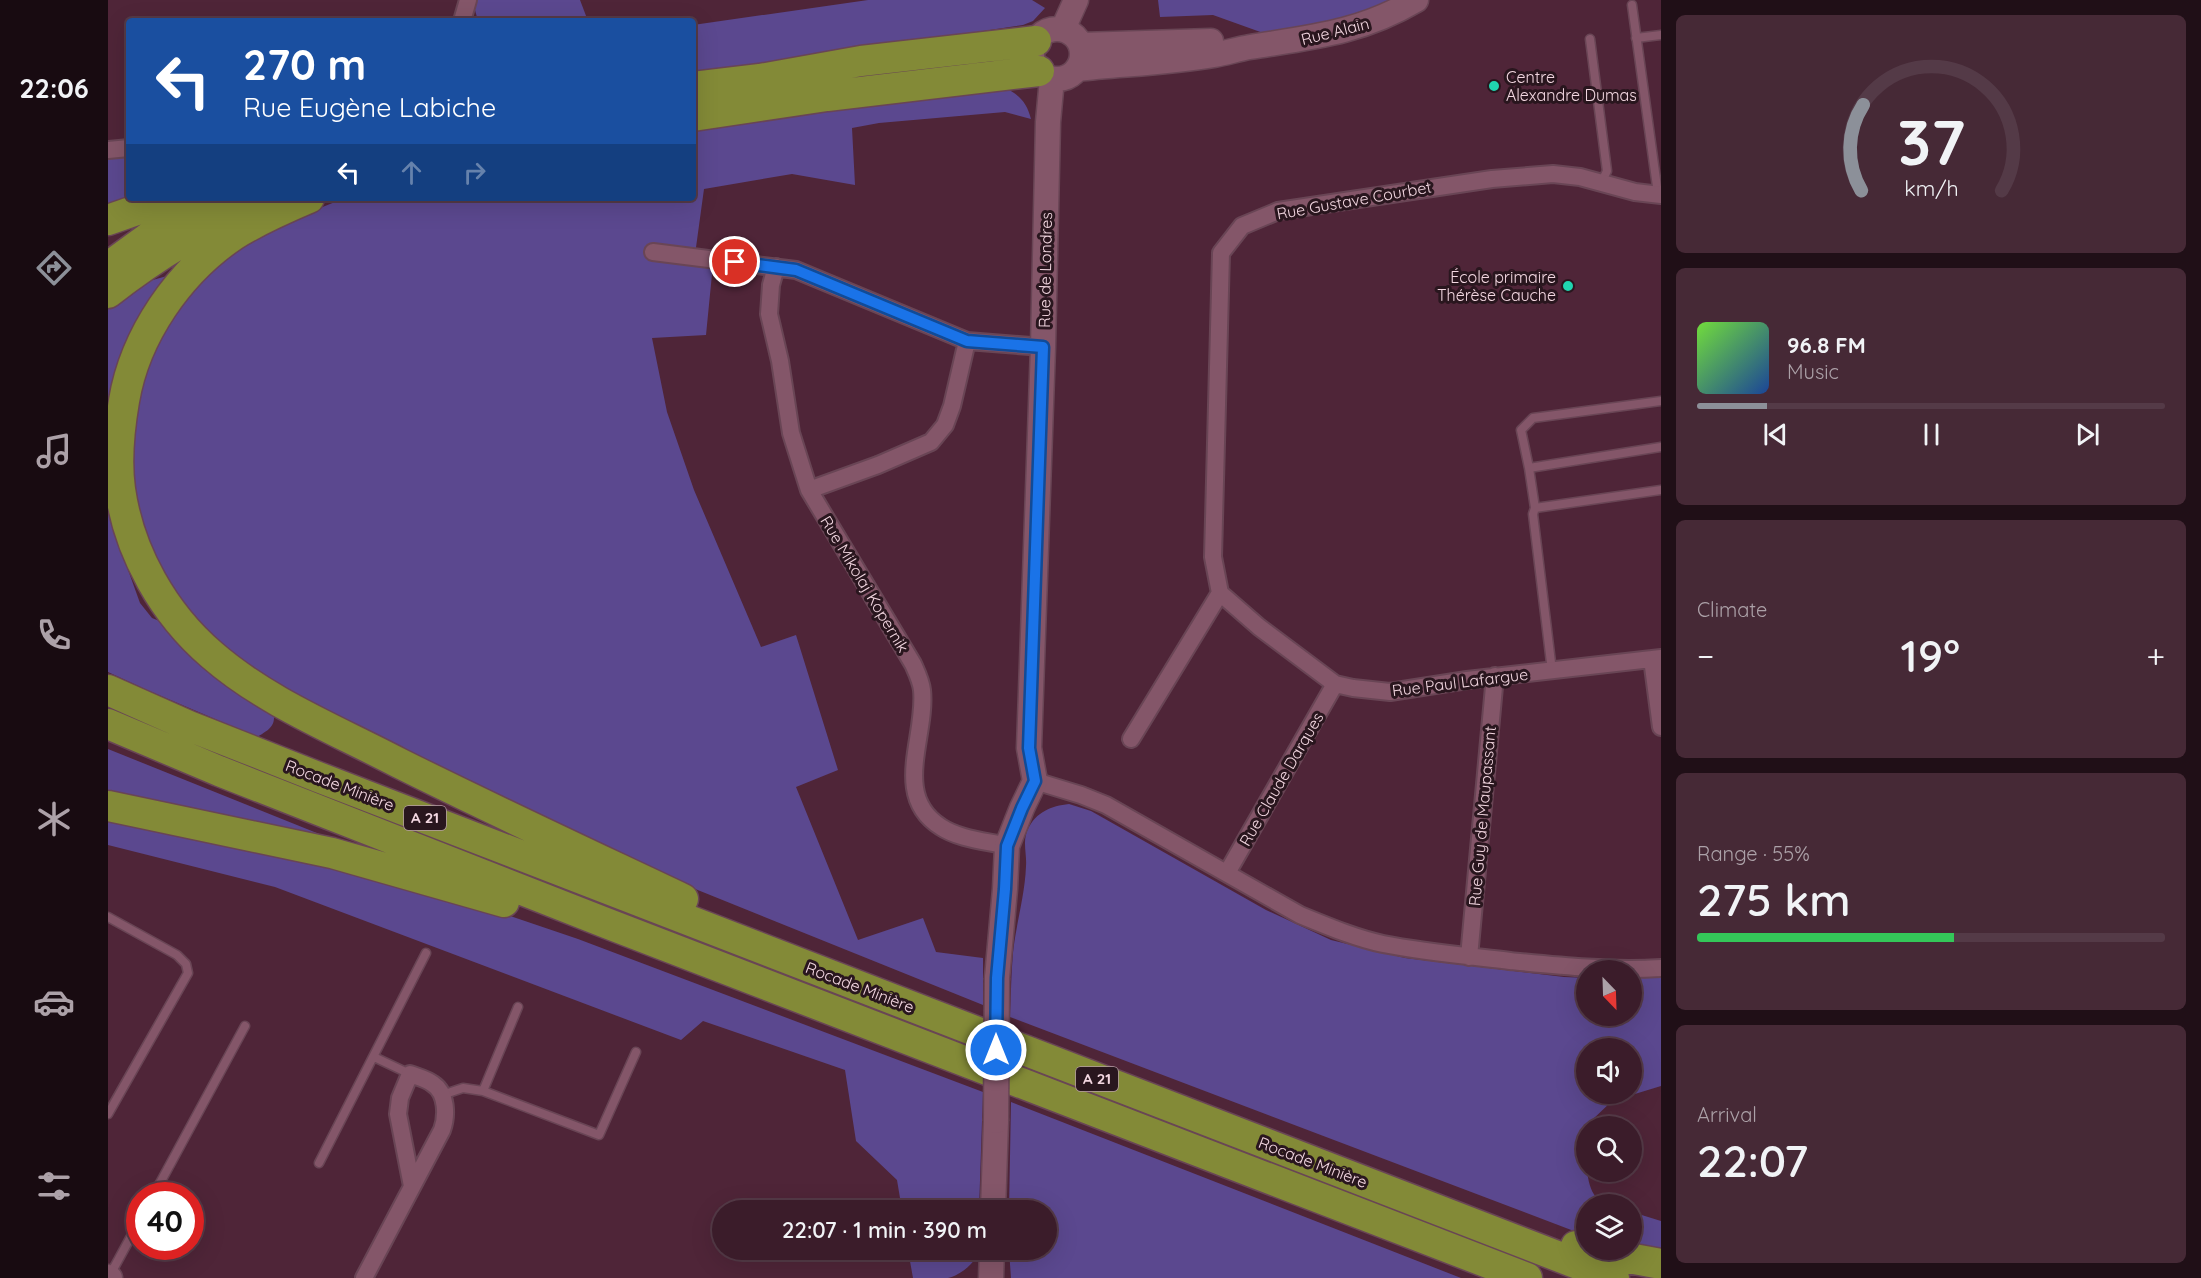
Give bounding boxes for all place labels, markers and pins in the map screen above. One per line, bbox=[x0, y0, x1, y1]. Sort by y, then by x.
place label: Centre Alexandre Dumas bbox=[1506, 67, 1637, 105]
marker: Centre Alexandre Dumas bbox=[1487, 79, 1501, 93]
pin bbox=[709, 236, 760, 287]
place label: École primaire Thérèse Cauche bbox=[1437, 267, 1556, 305]
marker: École primaire Thérèse Cauche bbox=[1561, 279, 1575, 293]

